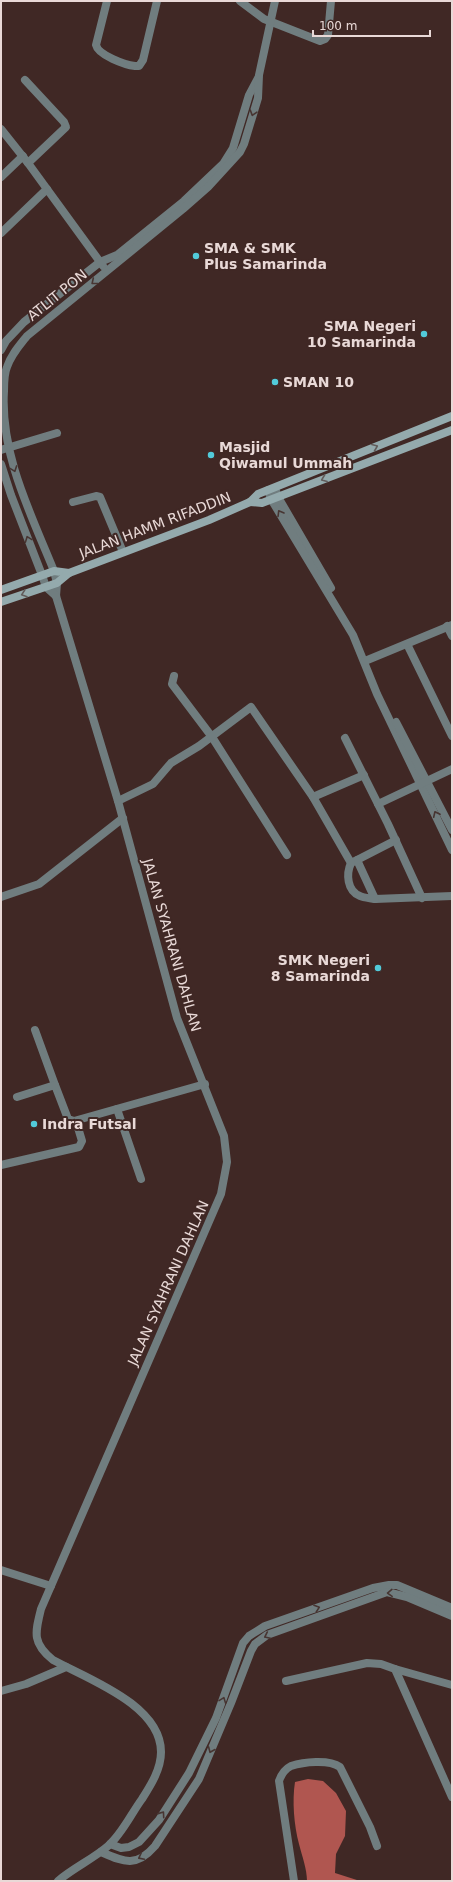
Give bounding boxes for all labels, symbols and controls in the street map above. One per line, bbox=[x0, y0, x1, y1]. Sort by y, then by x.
scale bar bbox=[313, 12, 430, 38]
text: 100 m bbox=[319, 19, 357, 33]
one-way arrow bbox=[249, 110, 258, 117]
place label: SMA & SMK Plus Samarinda bbox=[204, 240, 327, 272]
marker: SMA & SMK Plus Samarinda bbox=[191, 251, 201, 261]
street label: ATLIT PON bbox=[24, 266, 90, 324]
one-way arrow bbox=[92, 277, 99, 284]
place label: SMA Negeri 10 Samarinda bbox=[307, 318, 416, 350]
marker: SMA Negeri 10 Samarinda bbox=[419, 329, 429, 339]
place label: SMAN 10 bbox=[283, 374, 354, 390]
marker: SMAN 10 bbox=[270, 377, 280, 387]
place label: Masjid Qiwamul Ummah bbox=[219, 439, 352, 471]
one-way arrow bbox=[371, 443, 378, 451]
marker: Masjid Qiwamul Ummah bbox=[206, 450, 216, 460]
one-way arrow bbox=[9, 466, 18, 473]
one-way arrow bbox=[320, 474, 327, 482]
street label: JALAN HAMM RIFADDIN bbox=[76, 489, 233, 562]
one-way arrow bbox=[277, 510, 284, 517]
one-way arrow bbox=[25, 536, 33, 544]
one-way arrow bbox=[20, 590, 27, 598]
one-way arrow bbox=[433, 811, 441, 819]
street label: JALAN SYAHRANI DAHLAN bbox=[139, 856, 204, 1033]
place label: SMK Negeri 8 Samarinda bbox=[271, 952, 370, 984]
marker: SMK Negeri 8 Samarinda bbox=[373, 963, 383, 973]
place label: Indra Futsal bbox=[42, 1116, 137, 1132]
marker: Indra Futsal bbox=[29, 1119, 39, 1129]
street label: JALAN SYAHRANI DAHLAN bbox=[124, 1198, 212, 1369]
one-way arrow bbox=[387, 1589, 393, 1597]
one-way arrow bbox=[314, 1604, 321, 1612]
one-way arrow bbox=[264, 1631, 271, 1639]
one-way arrow bbox=[218, 1696, 226, 1703]
one-way arrow bbox=[208, 1745, 216, 1753]
one-way arrow bbox=[157, 1812, 164, 1819]
one-way arrow bbox=[138, 1853, 145, 1860]

